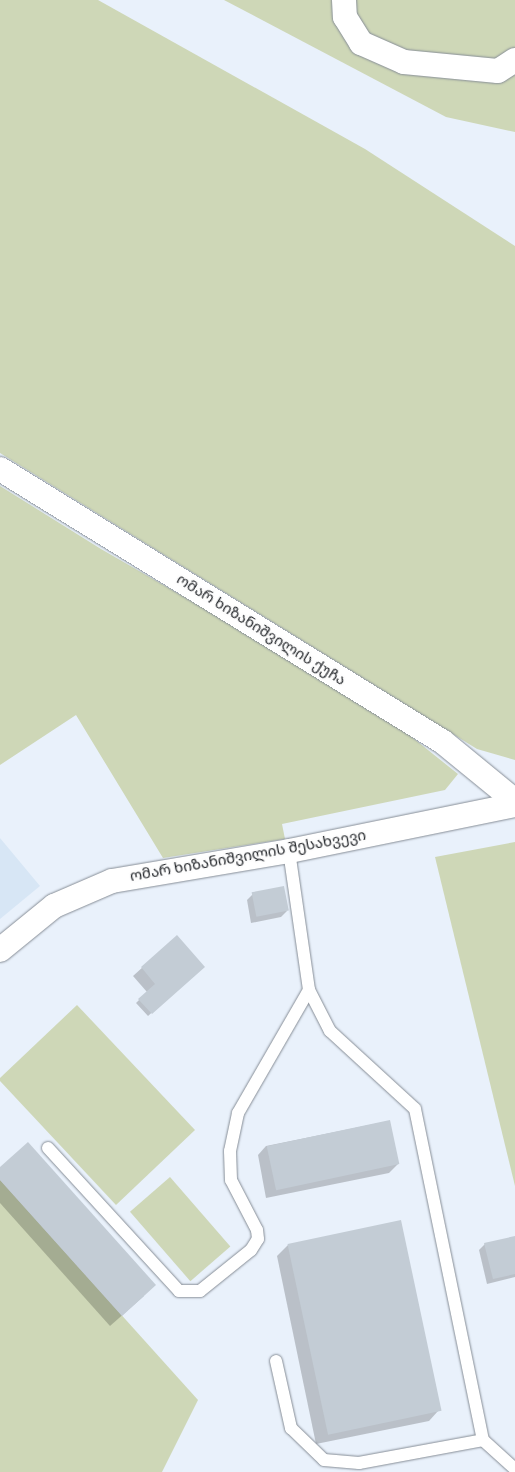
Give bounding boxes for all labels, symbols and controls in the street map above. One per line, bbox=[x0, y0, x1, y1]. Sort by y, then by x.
street label: ომარ ხიზანიშვილის ქუჩა bbox=[173, 570, 349, 690]
street label: ომარ ხიზანიშვილის შესახვევი bbox=[129, 826, 367, 886]

